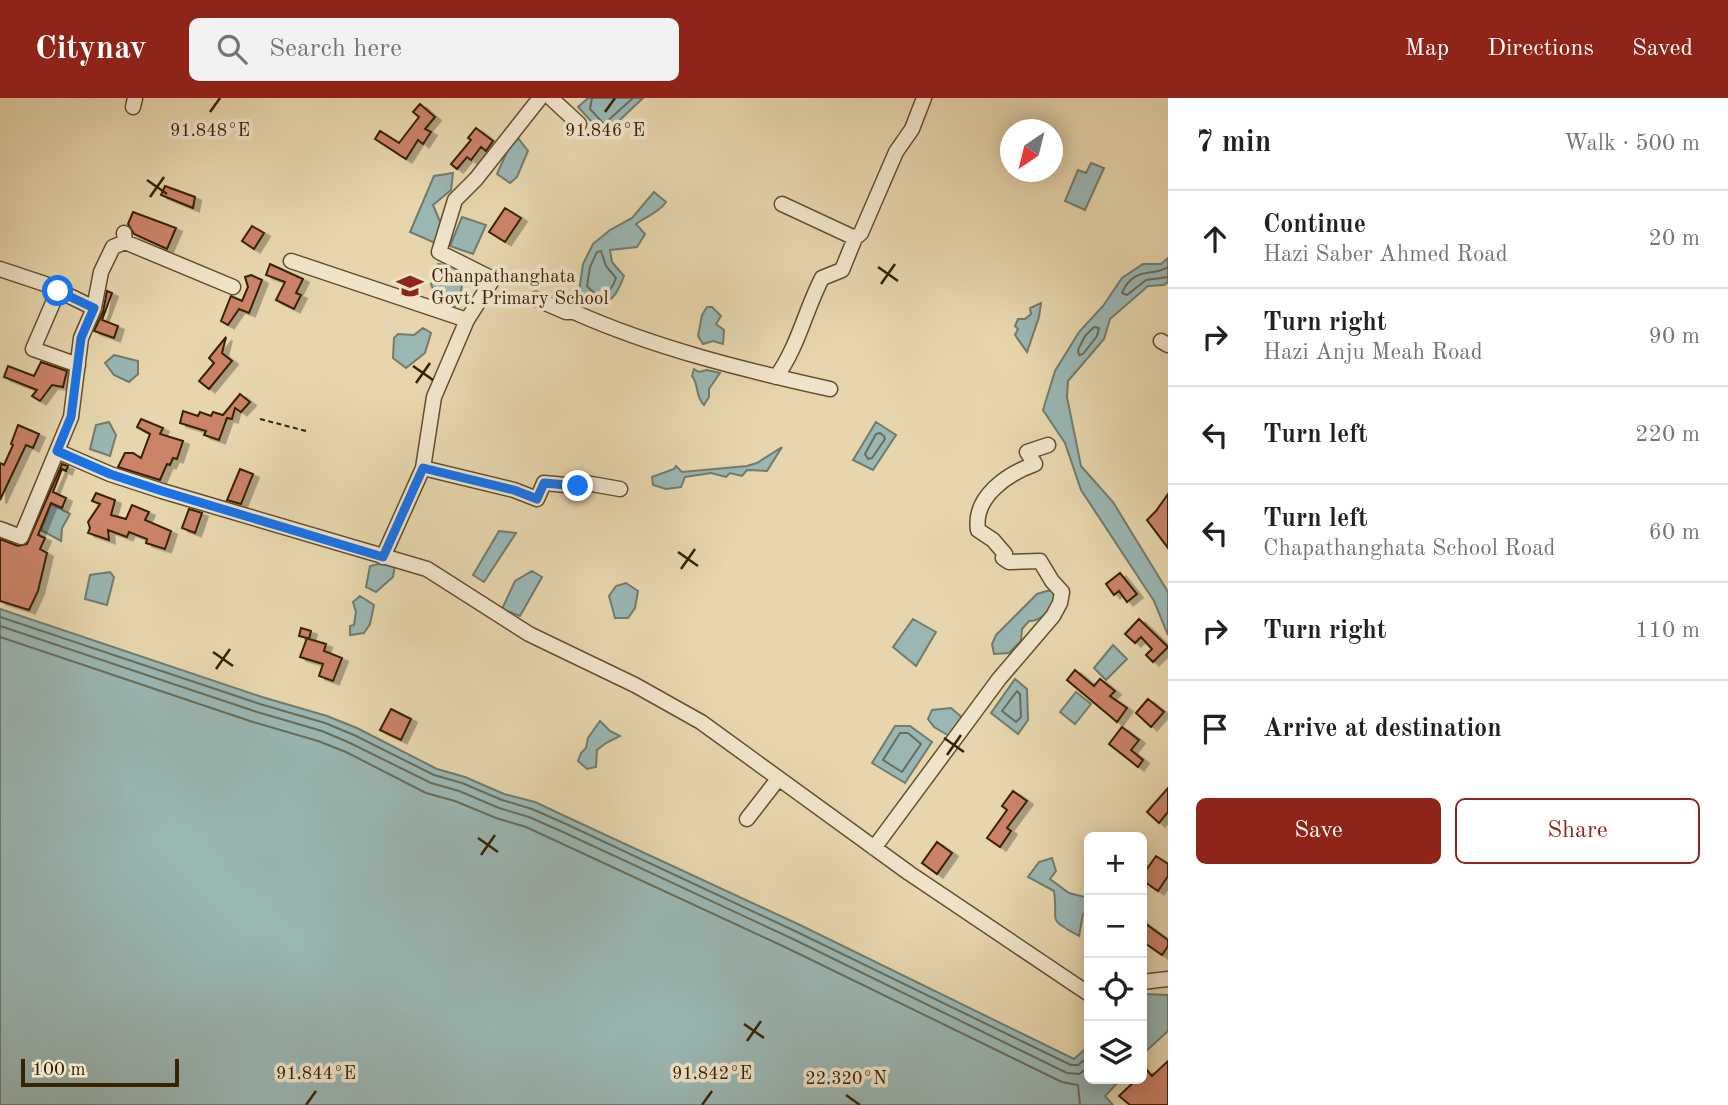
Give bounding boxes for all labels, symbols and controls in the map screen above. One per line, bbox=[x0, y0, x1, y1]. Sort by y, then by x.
search box bbox=[189, 18, 679, 81]
icon: search bbox=[213, 30, 251, 68]
text: Citynav bbox=[35, 33, 147, 66]
text: Search here bbox=[269, 36, 402, 62]
text: Map bbox=[1405, 37, 1449, 61]
text: Directions bbox=[1487, 37, 1594, 61]
text: Saved bbox=[1632, 37, 1693, 61]
north arrow bbox=[1000, 119, 1063, 182]
text: 91.848°E bbox=[170, 122, 250, 140]
text: 91.846°E bbox=[565, 122, 645, 140]
text: 7 min bbox=[1196, 128, 1271, 158]
text: Walk · 500 m bbox=[1564, 132, 1700, 155]
text: Continue bbox=[1263, 212, 1366, 238]
icon: ahead bbox=[1196, 220, 1234, 258]
text: 20 m bbox=[1649, 227, 1700, 250]
text: Hazi Saber Ahmed Road bbox=[1263, 243, 1508, 266]
place label: Chanpathanghata Govt. Primary School bbox=[431, 268, 609, 309]
school or university icon: Chanpathanghata Govt. Primary School bbox=[395, 271, 425, 301]
route start bbox=[42, 275, 73, 306]
text: Turn right bbox=[1263, 310, 1386, 336]
icon: right bbox=[1196, 318, 1234, 356]
text: 90 m bbox=[1649, 325, 1700, 348]
text: Hazi Anju Meah Road bbox=[1263, 341, 1483, 364]
icon: left bbox=[1196, 416, 1234, 454]
text: Turn left bbox=[1263, 422, 1368, 448]
text: 220 m bbox=[1635, 423, 1700, 446]
route end bbox=[562, 470, 593, 501]
text: Turn left bbox=[1263, 506, 1368, 532]
icon: left bbox=[1196, 514, 1234, 552]
text: 60 m bbox=[1649, 521, 1700, 544]
text: Chapathanghata School Road bbox=[1263, 537, 1556, 560]
icon: right bbox=[1196, 612, 1234, 650]
text: Turn right bbox=[1263, 618, 1386, 644]
text: 110 m bbox=[1635, 619, 1700, 642]
icon: arrive bbox=[1196, 710, 1234, 748]
text: Arrive at destination bbox=[1263, 716, 1502, 742]
button: Save bbox=[1196, 798, 1441, 864]
button: Share bbox=[1455, 798, 1700, 864]
map controls bbox=[1084, 832, 1147, 1084]
button: + bbox=[1084, 832, 1147, 895]
button: − bbox=[1084, 895, 1147, 958]
button: locate bbox=[1084, 958, 1147, 1021]
button: layers bbox=[1084, 1021, 1147, 1084]
scale bar bbox=[21, 1056, 178, 1088]
text: 100 m bbox=[32, 1061, 85, 1080]
text: 91.844°E bbox=[276, 1065, 356, 1083]
text: 91.842°E bbox=[672, 1065, 752, 1083]
text: 22.320°N bbox=[805, 1070, 887, 1088]

